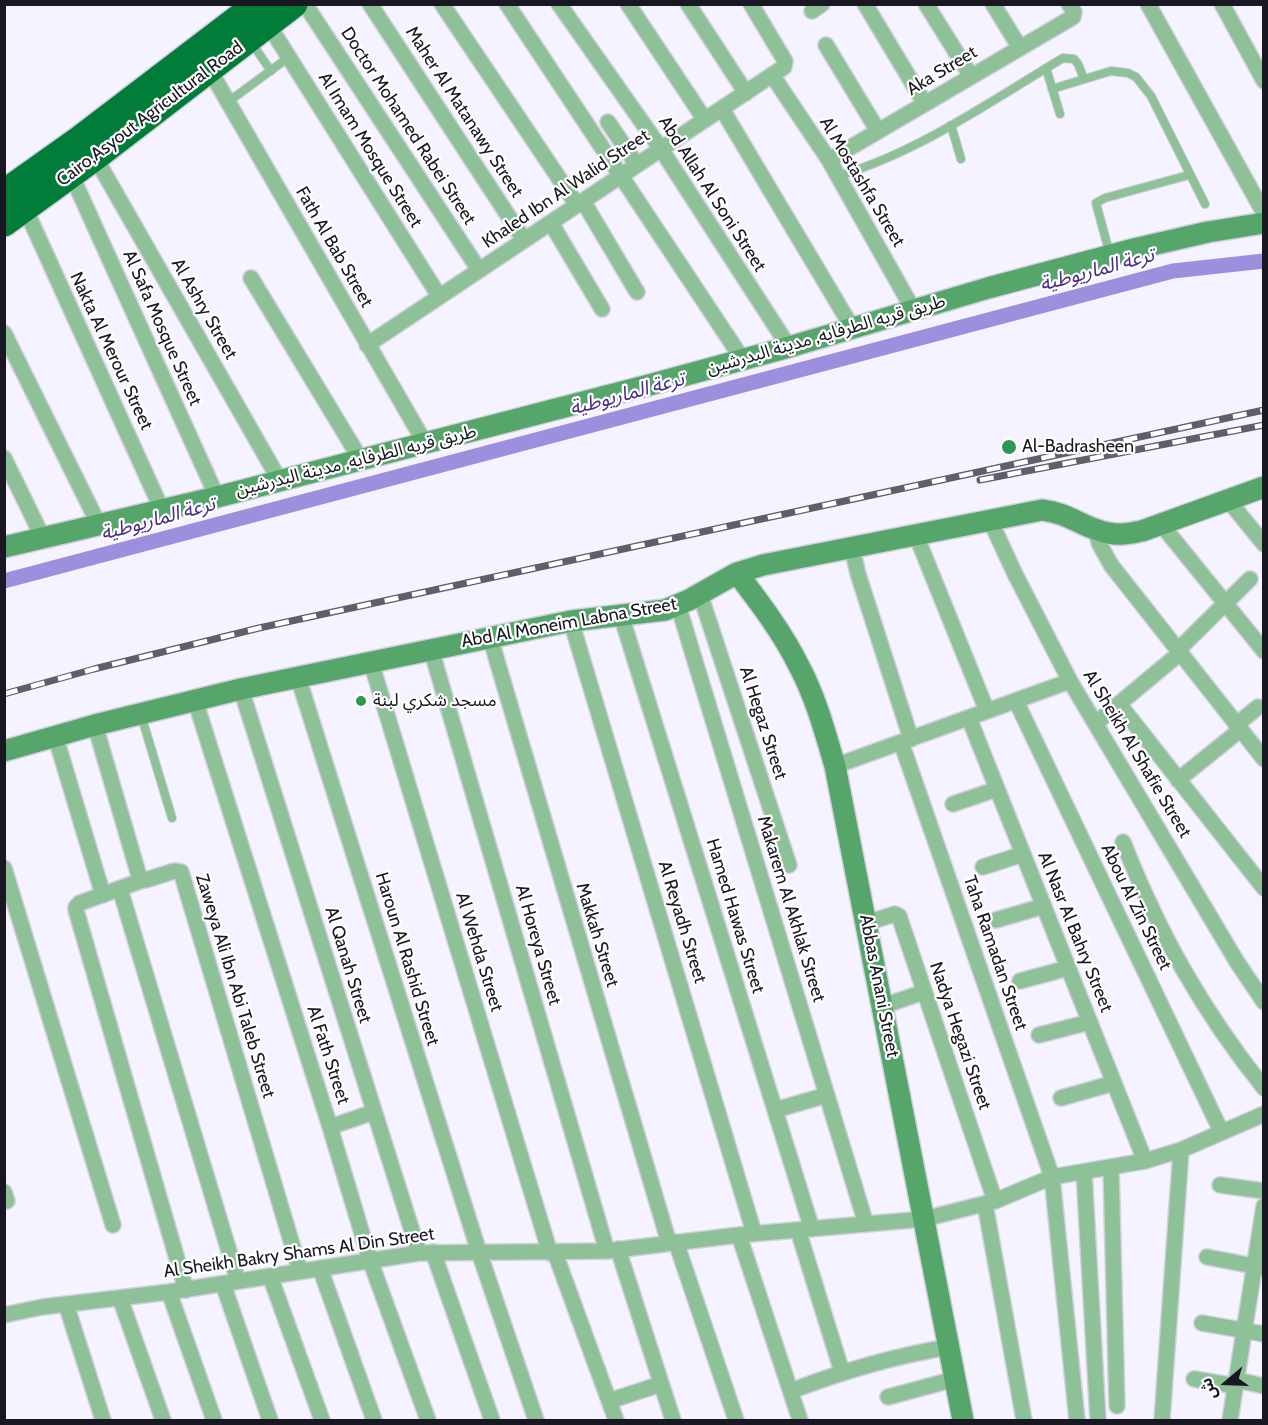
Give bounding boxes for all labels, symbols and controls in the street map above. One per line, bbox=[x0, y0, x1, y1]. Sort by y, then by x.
street label: Maher Al Matanawy Street bbox=[401, 22, 527, 202]
street label: Doctor Mohamed Rabei Street bbox=[336, 23, 480, 229]
street label: Cairo,Asyout Agricultural Road bbox=[52, 37, 248, 191]
street label: Aka Street bbox=[903, 42, 981, 100]
street label: Al Imam Mosque Street bbox=[313, 69, 427, 231]
street label: Abd Allah Al Soni Street bbox=[654, 112, 770, 276]
street label: Al Mostashfa Street bbox=[815, 113, 909, 251]
street label: Khaled Ibn Al Walid Street bbox=[478, 125, 654, 253]
street label: Fath Al Bab Street bbox=[291, 183, 377, 311]
water label: ترعة الماريوطية bbox=[1037, 243, 1157, 297]
street label: Al Safa Mosque Street bbox=[118, 247, 206, 409]
street label: Al Ashry Street bbox=[166, 255, 242, 363]
street label: Nakta Al Merour Street bbox=[65, 269, 157, 433]
street label: طريق قريه الطرفايه, مدينة البدرشين bbox=[704, 291, 948, 379]
water label: ترعة الماريوطية bbox=[567, 367, 687, 421]
street label: طريق قريه الطرفايه, مدينة البدرشين bbox=[233, 421, 479, 501]
place label: Al-Badrasheen bbox=[1022, 436, 1134, 458]
marker: Al-Badrasheen bbox=[1000, 438, 1018, 456]
water label: ترعة الماريوطية bbox=[98, 492, 218, 546]
street label: Abd Al Moneim Labna Street bbox=[460, 593, 678, 653]
street label: Al Hegaz Street bbox=[735, 664, 791, 782]
street label: Al Sheikh Al Shafie Street bbox=[1078, 666, 1196, 842]
place label: مسجد شكري لبنة bbox=[373, 690, 497, 712]
marker: مسجد شكري لبنة bbox=[354, 694, 368, 708]
street label: Makarem Al Akhlak Street bbox=[752, 813, 830, 1005]
street label: Hamed Hawas Street bbox=[701, 836, 769, 996]
street label: Abou Al Zin Street bbox=[1096, 840, 1176, 974]
street label: Al Nasr Al Bahry Street bbox=[1033, 849, 1117, 1015]
street label: Al Reyadh Street bbox=[653, 858, 711, 986]
street label: Haroun Al Rashid Street bbox=[370, 870, 444, 1048]
street label: Zaweya Ali Ibn Abi Taleb Street bbox=[191, 871, 279, 1101]
street label: Taha Ramadan Street bbox=[958, 873, 1032, 1033]
street label: Makkah Street bbox=[571, 880, 623, 990]
street label: Al Horeya Street bbox=[511, 882, 565, 1008]
street label: Al Wehda Street bbox=[451, 890, 507, 1014]
street label: Al Qanah Street bbox=[320, 904, 376, 1026]
street label: Abbas Anani Street bbox=[855, 913, 903, 1059]
street label: Nadya Hegazi Street bbox=[925, 959, 995, 1113]
street label: Al Fath Street bbox=[302, 1003, 354, 1107]
street label: Al Sheikh Bakry Shams Al Din Street bbox=[162, 1223, 436, 1283]
north arrow bbox=[1196, 1353, 1256, 1413]
text: ش bbox=[1196, 1376, 1221, 1402]

